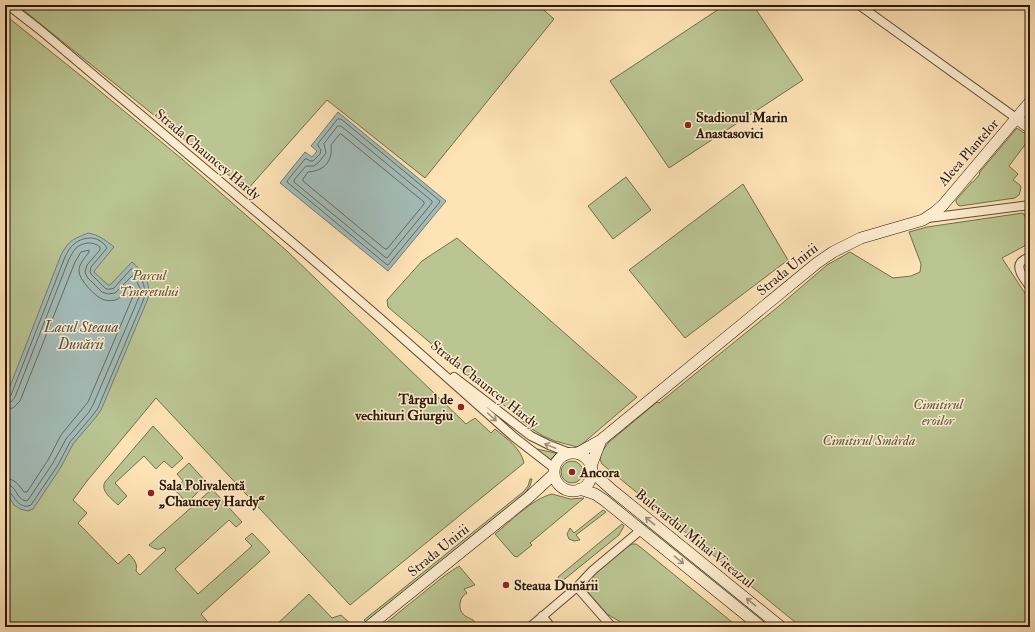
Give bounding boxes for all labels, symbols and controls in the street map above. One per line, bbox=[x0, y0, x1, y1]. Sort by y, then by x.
street label: Strada Chauncey Hardy bbox=[151, 105, 265, 205]
place label: Stadionul Marin Anastasovici bbox=[695, 109, 788, 142]
street label: Aleea Plantelor bbox=[934, 115, 1003, 190]
marker: Stadionul Marin Anastasovici bbox=[683, 120, 693, 130]
street label: Strada Unirii bbox=[753, 239, 822, 299]
park label: Parcul Tineretului bbox=[119, 267, 179, 300]
water label: Lacul Steaua Dunării bbox=[43, 318, 118, 354]
street label: Strada Chauncey Hardy bbox=[427, 337, 543, 433]
place label: Târgul de vechituri Giurgiu bbox=[354, 391, 454, 425]
park label: Cimitirul eroilor bbox=[913, 396, 964, 429]
marker: Târgul de vechituri Giurgiu bbox=[456, 402, 466, 412]
one-way arrow bbox=[486, 412, 496, 421]
park label: Cimitirul Smârda bbox=[823, 432, 916, 449]
one-way arrow bbox=[544, 441, 556, 449]
place label: Ancora bbox=[579, 464, 621, 481]
marker: Ancora bbox=[567, 467, 577, 477]
place label: Sala Polivalentă „Chauncey Hardy“ bbox=[158, 477, 266, 511]
street label: Bulevardul Mihai Viteazul bbox=[632, 485, 758, 592]
marker: Sala Polivalentă „Chauncey Hardy“ bbox=[146, 488, 156, 498]
one-way arrow bbox=[644, 516, 655, 525]
street label: Strada Unirii bbox=[404, 520, 473, 580]
one-way arrow bbox=[674, 556, 685, 565]
place label: Steaua Dunării bbox=[514, 577, 598, 594]
marker: Steaua Dunării bbox=[501, 580, 511, 590]
one-way arrow bbox=[745, 598, 756, 607]

